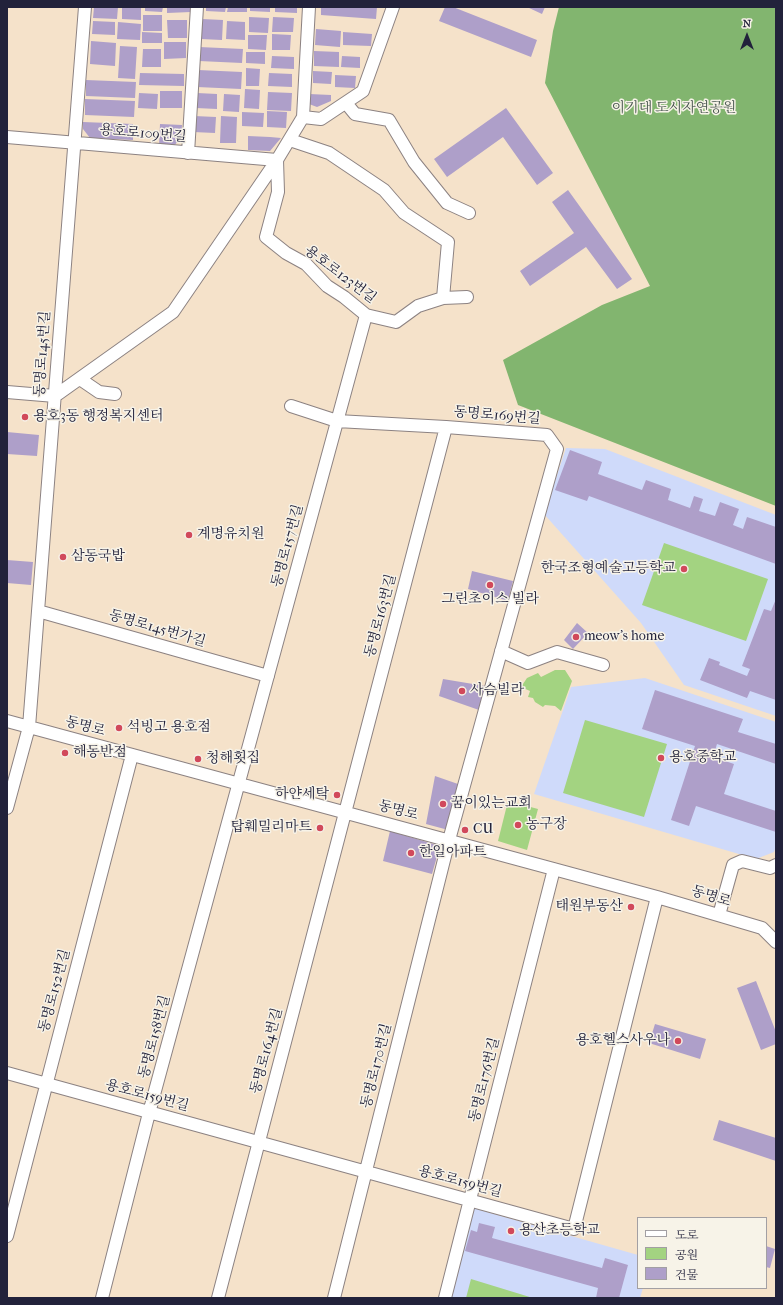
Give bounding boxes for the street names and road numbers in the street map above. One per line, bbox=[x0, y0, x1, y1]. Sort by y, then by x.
street label: 용호로109번길 bbox=[99, 122, 187, 146]
street label: 용호로123번길 bbox=[301, 243, 379, 307]
street label: 동명로145번길 bbox=[32, 310, 54, 398]
street label: 동명로169번길 bbox=[453, 404, 541, 428]
street label: 동명로157번길 bbox=[269, 503, 307, 589]
street label: 동명로163번길 bbox=[362, 572, 400, 660]
street label: 동명로145번가길 bbox=[107, 607, 207, 651]
street label: 동명로 bbox=[63, 714, 107, 740]
street label: 동명로 bbox=[376, 798, 420, 824]
street label: 동명로 bbox=[689, 883, 733, 911]
street label: 동명로152번길 bbox=[36, 947, 74, 1035]
street label: 동명로158번길 bbox=[136, 993, 174, 1081]
street label: 동명로164번길 bbox=[247, 1006, 287, 1096]
street label: 동명로170번길 bbox=[358, 1022, 396, 1110]
street label: 동명로176번길 bbox=[466, 1036, 504, 1124]
street label: 용호로159번길 bbox=[103, 1077, 191, 1115]
street label: 용호로159번길 bbox=[416, 1163, 504, 1201]

